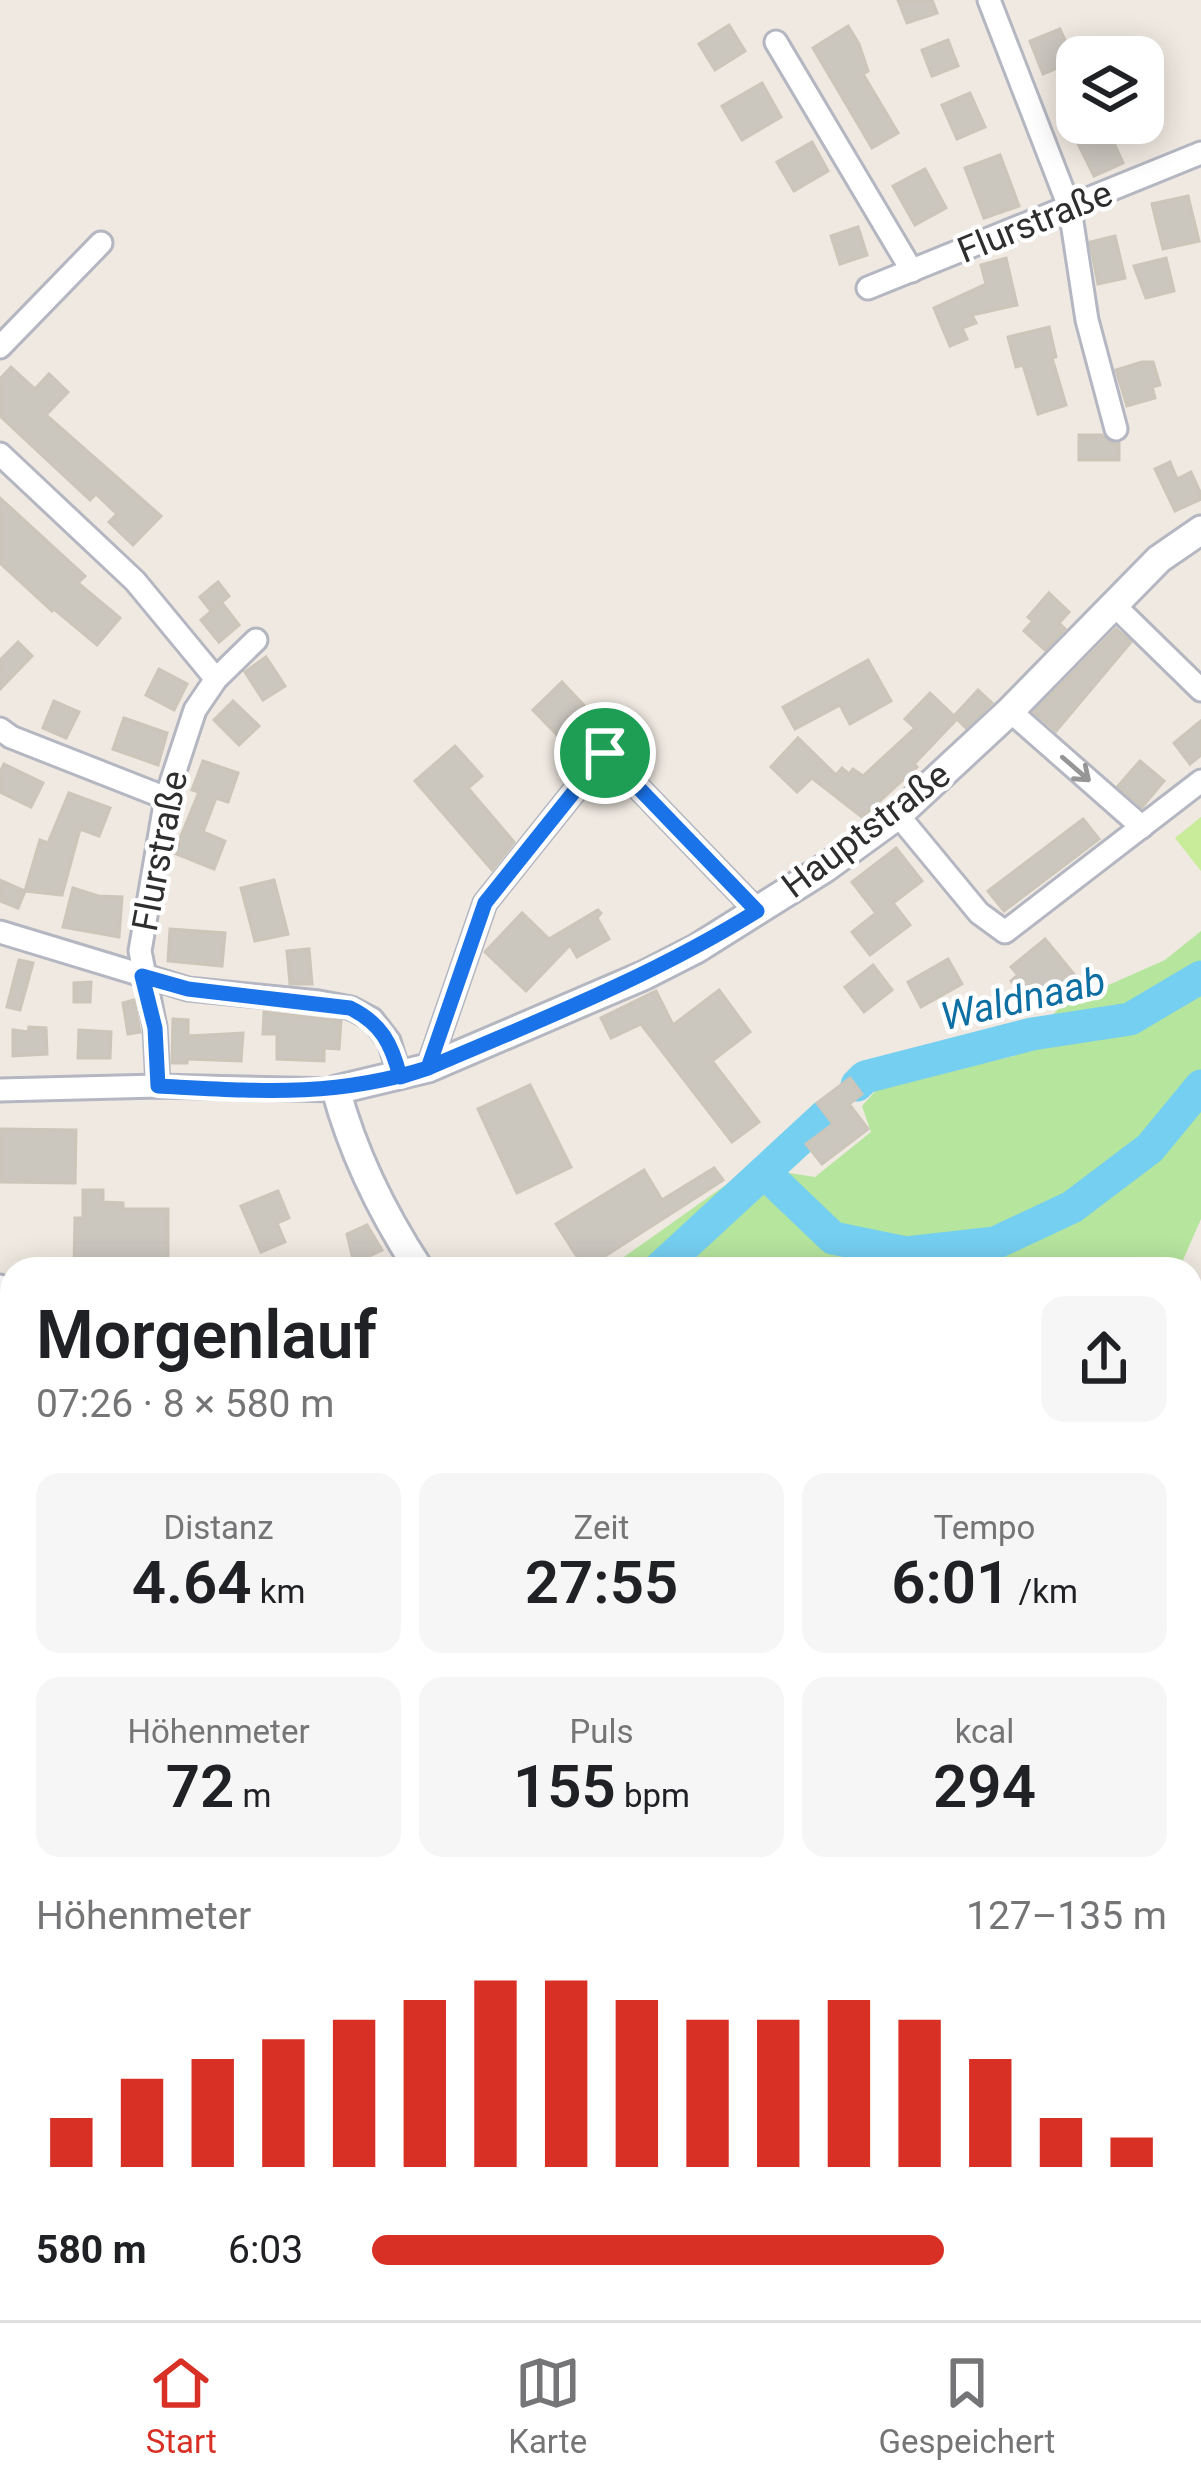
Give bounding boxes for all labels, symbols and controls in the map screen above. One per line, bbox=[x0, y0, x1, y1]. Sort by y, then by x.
map controls bbox=[1056, 36, 1164, 144]
button: layers bbox=[1056, 36, 1164, 144]
street label: Flurstraße bbox=[952, 172, 1118, 272]
pin bbox=[554, 702, 656, 804]
icon: arrive bbox=[572, 720, 638, 786]
street label: Hauptstraße bbox=[774, 753, 958, 907]
one-way arrow bbox=[1060, 754, 1091, 782]
street label: Flurstraße bbox=[124, 767, 196, 935]
water label: Waldnaab bbox=[936, 958, 1110, 1040]
button: share bbox=[1041, 1296, 1167, 1422]
text: Morgenlauf bbox=[36, 1297, 377, 1374]
text: 07:26 · 8 × 580 m bbox=[36, 1381, 334, 1427]
text: Distanz bbox=[163, 1508, 274, 1547]
text: Zeit bbox=[574, 1508, 629, 1547]
text: Tempo bbox=[934, 1508, 1035, 1547]
text: 4.64 bbox=[132, 1547, 252, 1618]
text: 27:55 bbox=[525, 1547, 678, 1618]
text: 6:01 bbox=[891, 1547, 1010, 1618]
text: km bbox=[252, 1572, 305, 1611]
text: /km bbox=[1010, 1572, 1078, 1611]
text: Höhenmeter bbox=[127, 1712, 310, 1751]
text: Puls bbox=[569, 1712, 634, 1751]
text: kcal bbox=[955, 1712, 1014, 1751]
text: 72 bbox=[166, 1751, 234, 1822]
text: 155 bbox=[513, 1751, 616, 1822]
text: 294 bbox=[933, 1751, 1036, 1822]
text: m bbox=[234, 1776, 271, 1815]
text: bpm bbox=[616, 1776, 690, 1815]
text: Höhenmeter bbox=[36, 1893, 251, 1939]
text: 127–135 m bbox=[966, 1893, 1167, 1939]
text: 580 m bbox=[36, 2227, 147, 2273]
text: 6:03 bbox=[228, 2227, 303, 2273]
tab: Start bbox=[146, 2350, 217, 2461]
tab: Karte bbox=[508, 2350, 587, 2461]
tab: Gespeichert bbox=[879, 2350, 1055, 2461]

